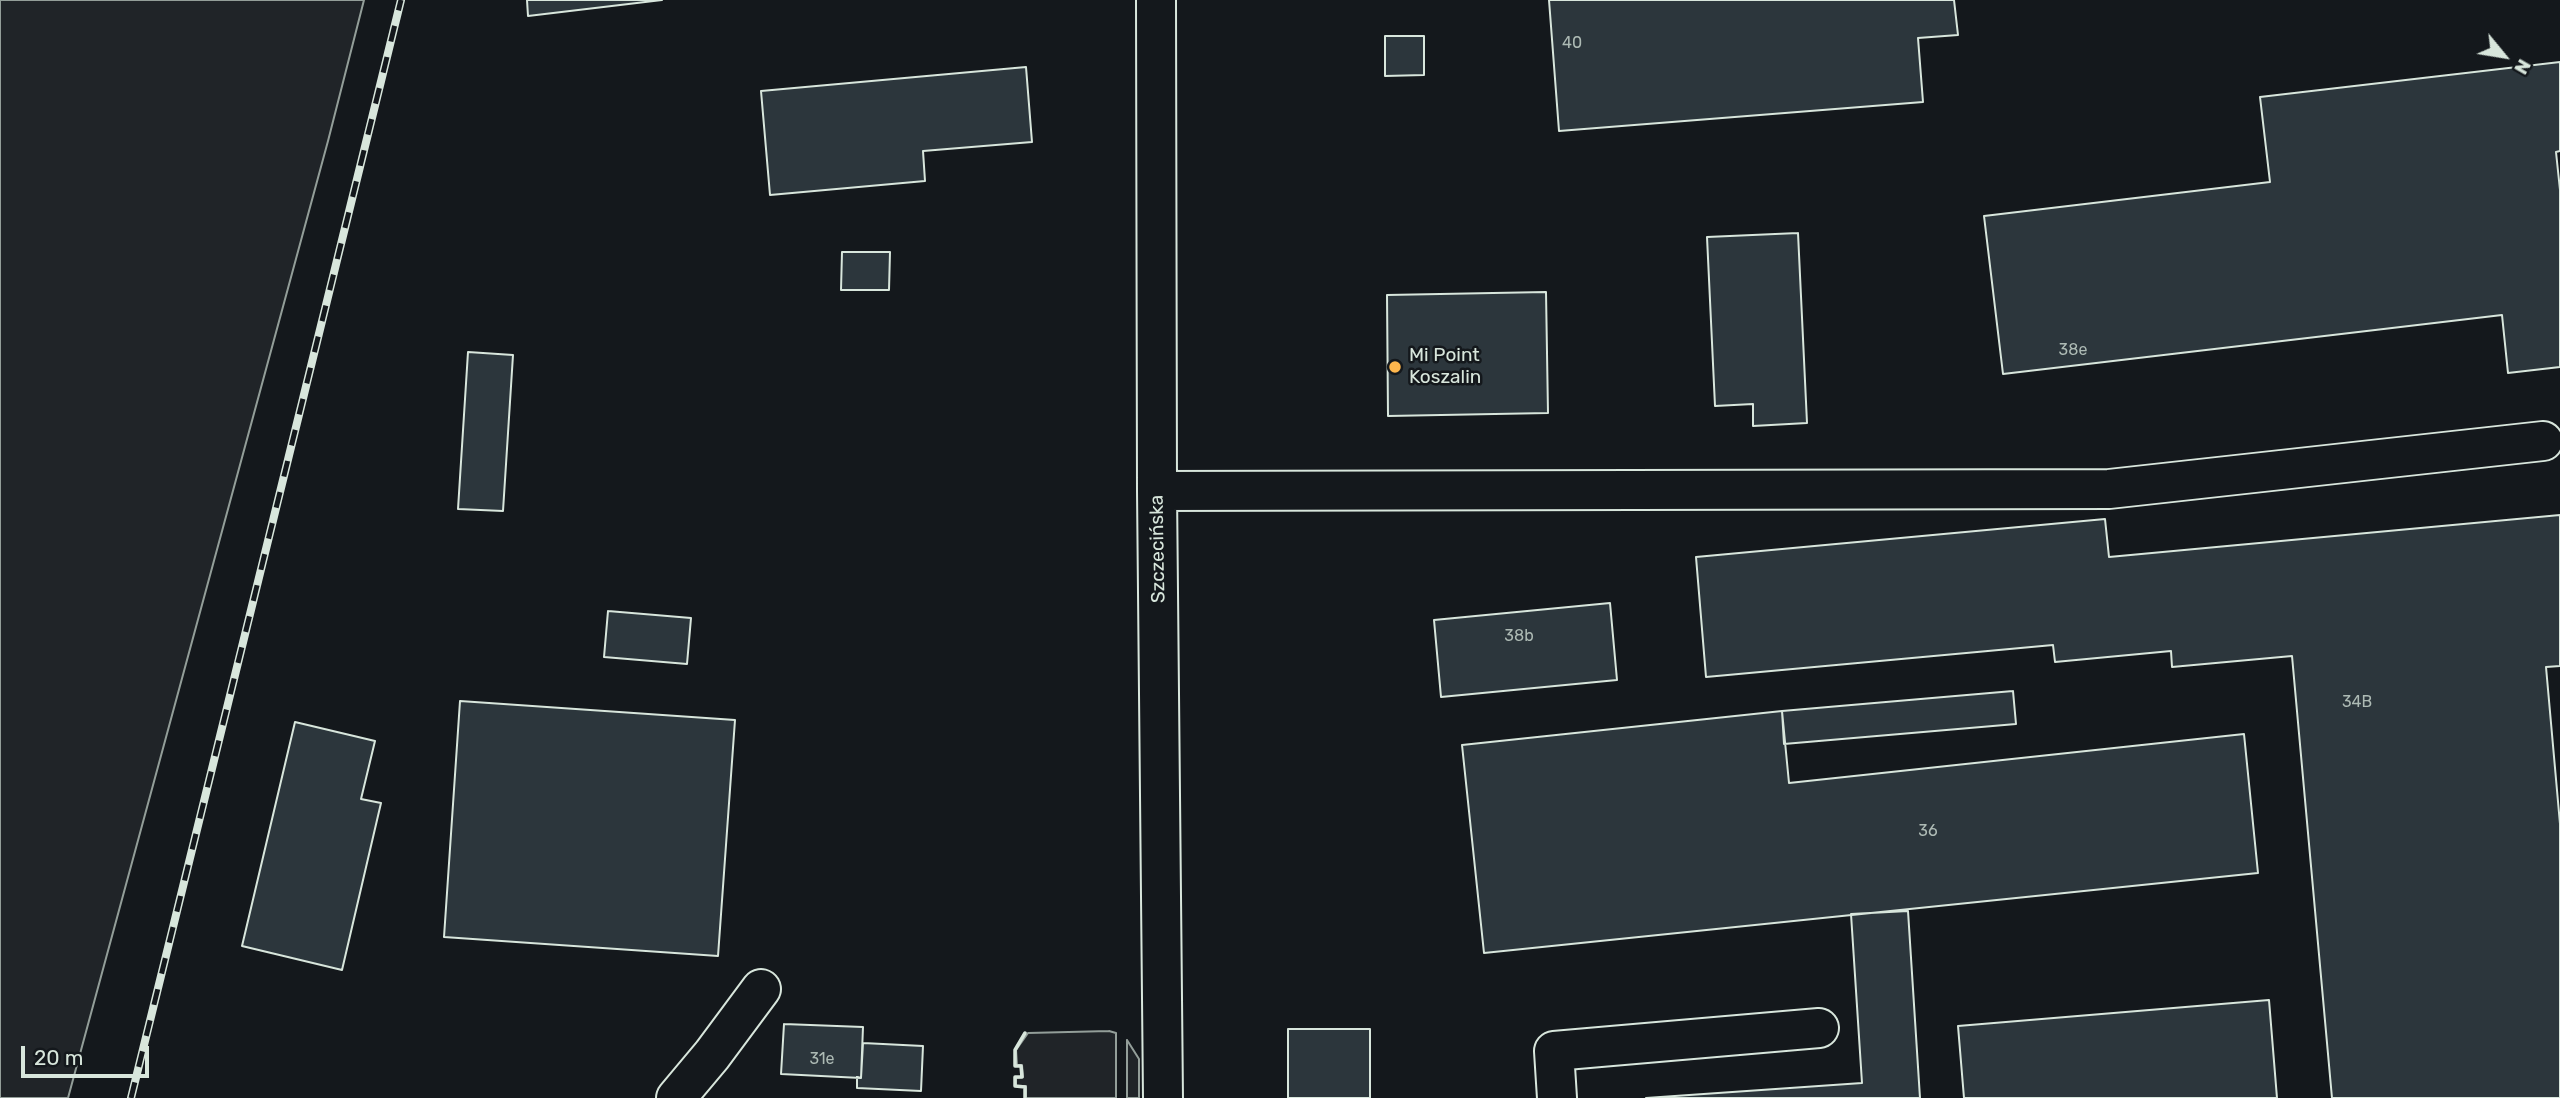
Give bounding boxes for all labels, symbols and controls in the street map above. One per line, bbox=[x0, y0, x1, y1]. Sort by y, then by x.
north arrow bbox=[2469, 21, 2539, 91]
house number: 40 bbox=[1562, 33, 1582, 53]
text: N bbox=[2509, 55, 2536, 78]
house number: 38e bbox=[2059, 340, 2087, 360]
place label: Mi Point Koszalin bbox=[1409, 345, 1481, 389]
marker: Mi Point Koszalin bbox=[1387, 359, 1403, 375]
street label: Szczecińska bbox=[1146, 495, 1170, 603]
house number: 38b bbox=[1504, 626, 1534, 646]
house number: 34B bbox=[2342, 692, 2372, 712]
house number: 36 bbox=[1918, 821, 1938, 841]
scale bar bbox=[24, 1032, 152, 1076]
text: 20 m bbox=[34, 1045, 83, 1070]
house number: 31e bbox=[809, 1049, 835, 1069]

